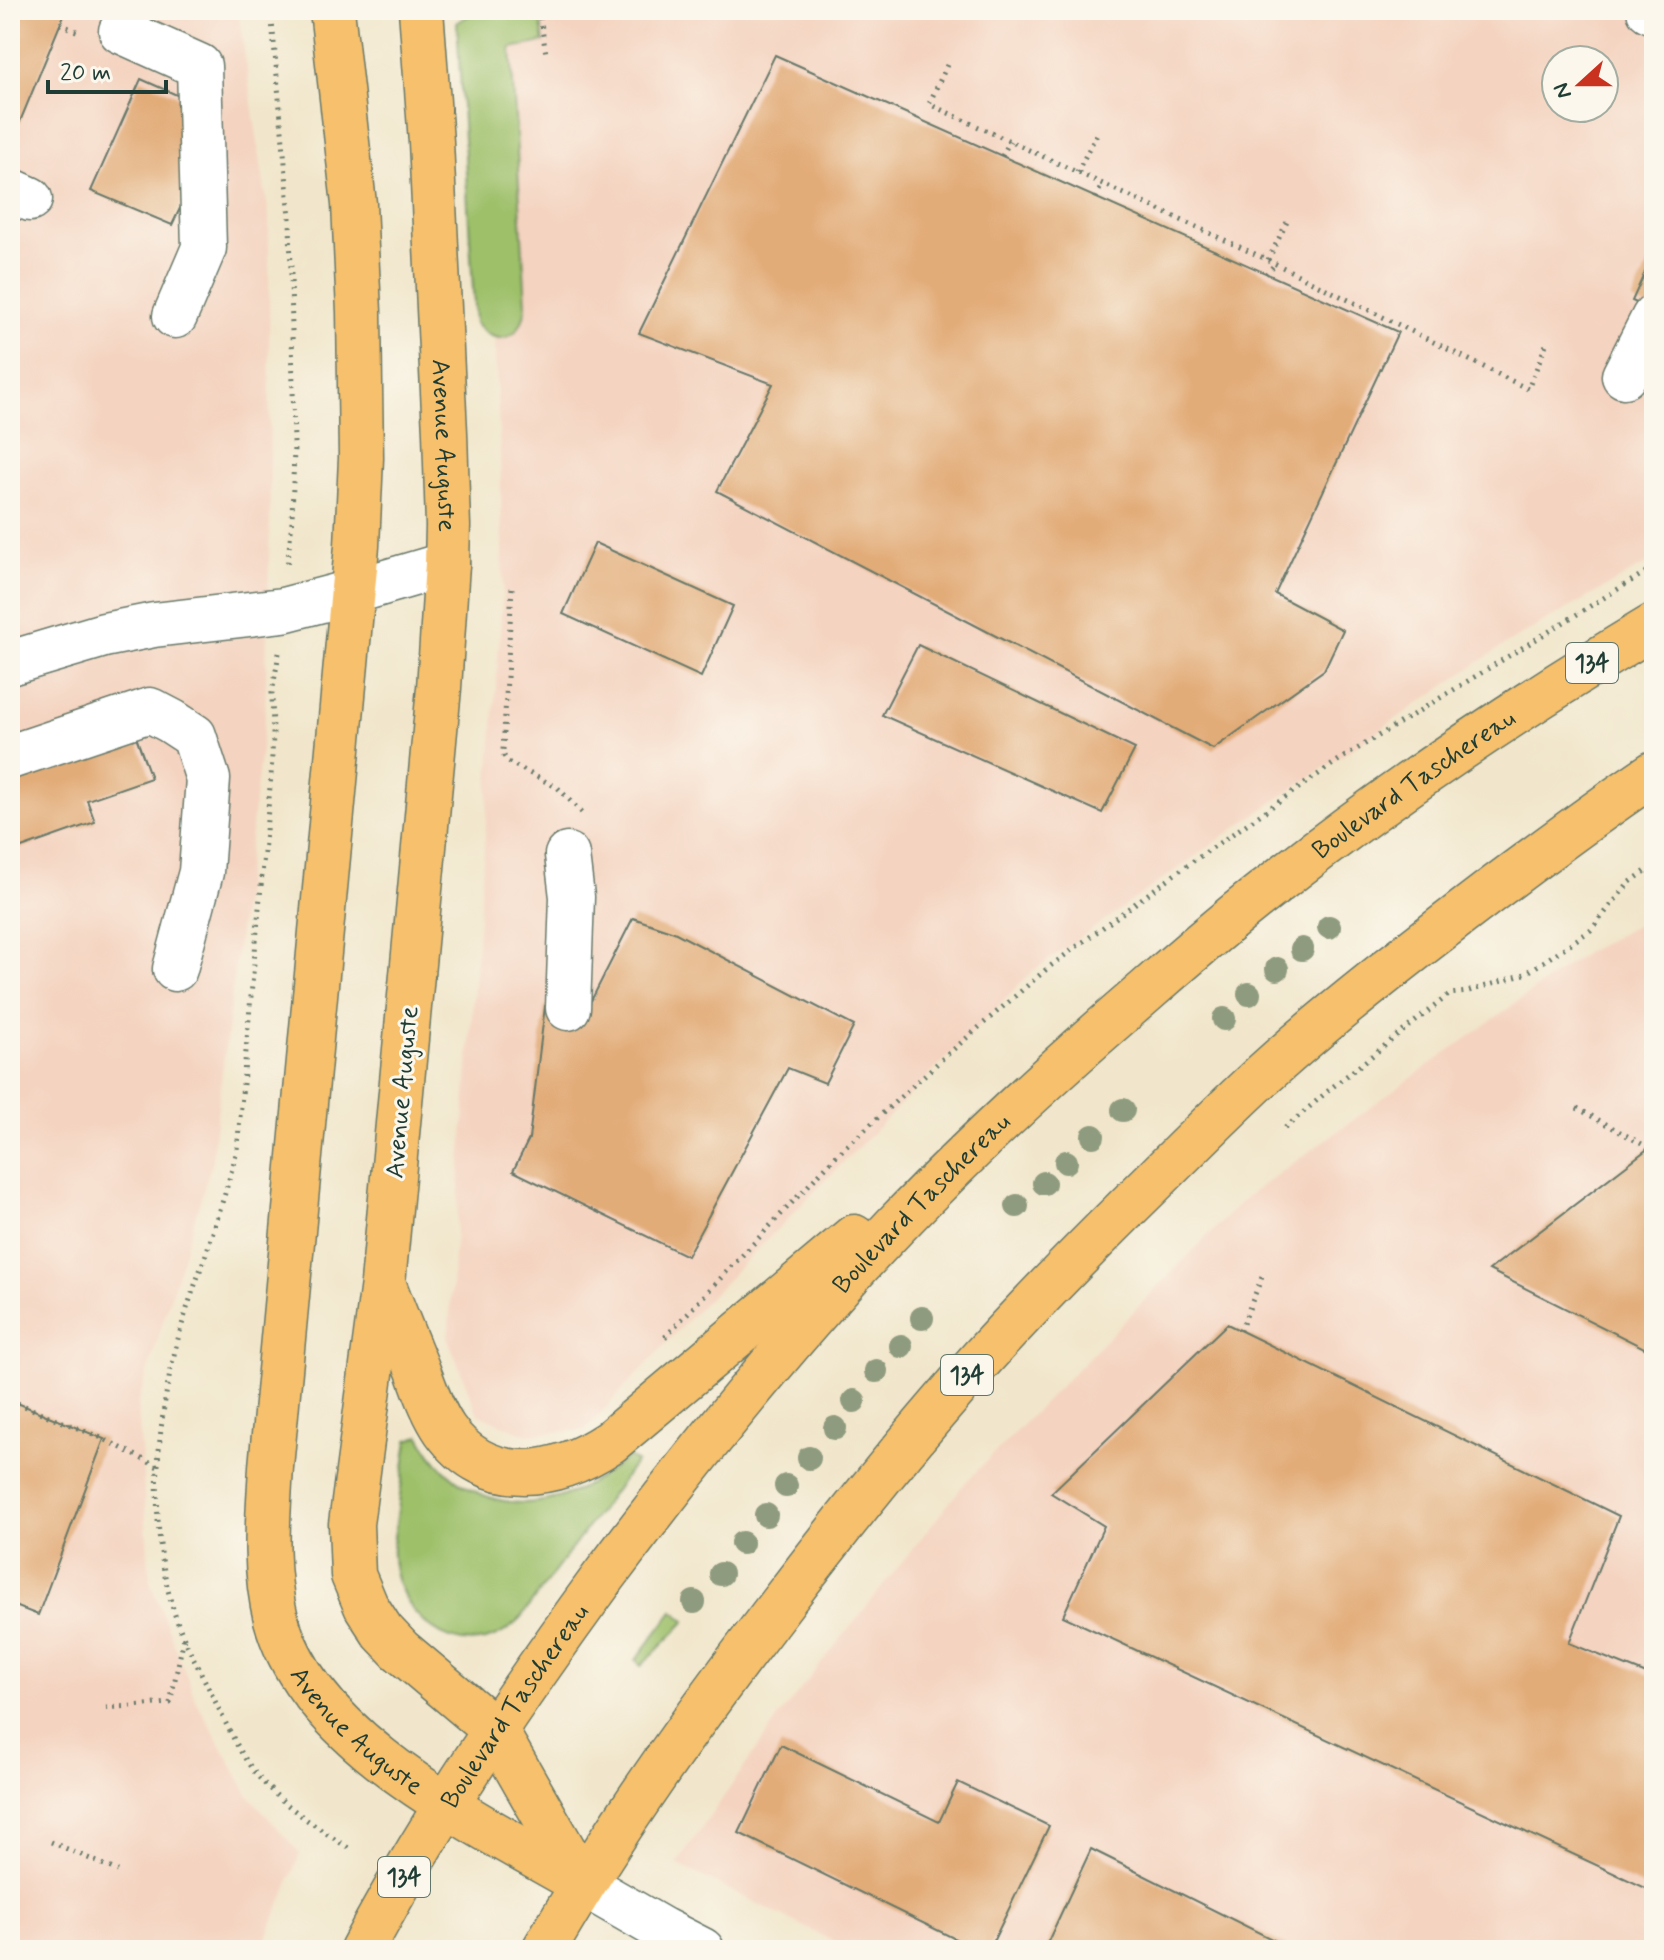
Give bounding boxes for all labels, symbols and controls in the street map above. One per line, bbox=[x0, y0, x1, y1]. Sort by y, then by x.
scale bar bbox=[48, 44, 166, 94]
north arrow bbox=[1540, 44, 1620, 124]
text: 20 m bbox=[60, 58, 111, 89]
text: N bbox=[1547, 79, 1579, 102]
street label: Avenue Auguste bbox=[422, 358, 463, 533]
road number: 134 bbox=[1566, 643, 1618, 683]
street label: Boulevard Taschereau bbox=[1306, 702, 1523, 868]
street label: Avenue Auguste bbox=[379, 1004, 427, 1180]
street label: Boulevard Taschereau bbox=[826, 1106, 1018, 1302]
road number: 134 bbox=[941, 1355, 993, 1395]
street label: Boulevard Taschereau bbox=[434, 1598, 598, 1815]
street label: Avenue Auguste bbox=[281, 1661, 429, 1804]
road number: 134 bbox=[378, 1857, 430, 1897]

